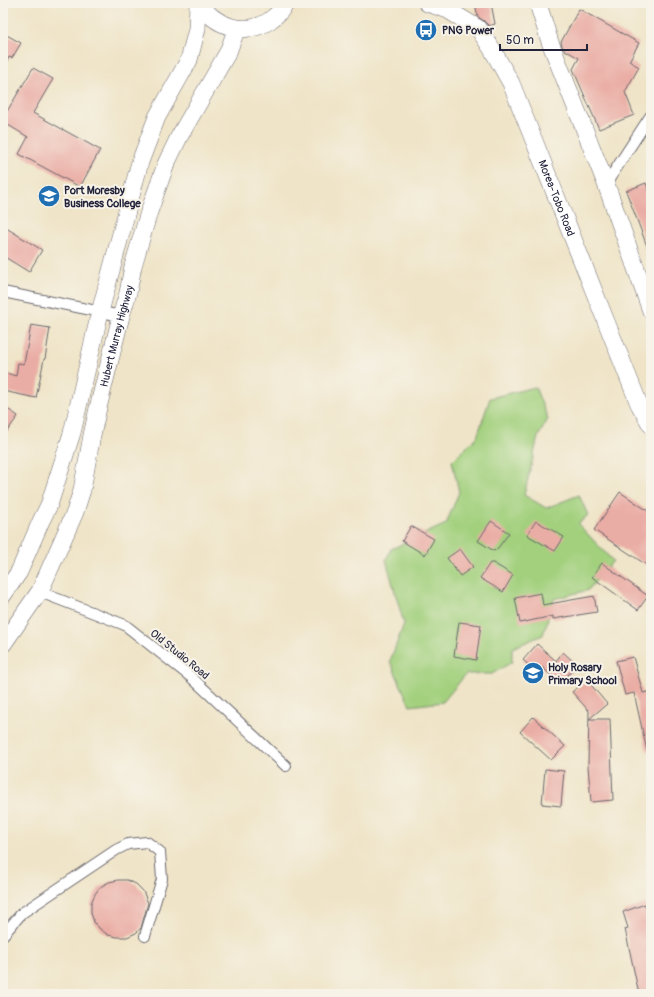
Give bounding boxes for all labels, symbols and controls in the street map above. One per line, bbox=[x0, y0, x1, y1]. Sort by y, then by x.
bus stop icon: PNG Power bbox=[413, 17, 439, 43]
place label: PNG Power bbox=[442, 24, 495, 37]
scale bar bbox=[500, 26, 587, 52]
text: 50 m bbox=[506, 33, 534, 48]
street label: Morea-Tobo Road bbox=[535, 158, 577, 238]
school or university icon: Port Moresby Business College bbox=[36, 183, 62, 209]
place label: Port Moresby Business College bbox=[64, 184, 141, 210]
street label: Hubert Murray Highway bbox=[98, 284, 136, 388]
street label: Old Studio Road bbox=[148, 627, 212, 682]
school or university icon: Holy Rosary Primary School bbox=[520, 660, 546, 686]
place label: Holy Rosary Primary School bbox=[548, 661, 617, 687]

